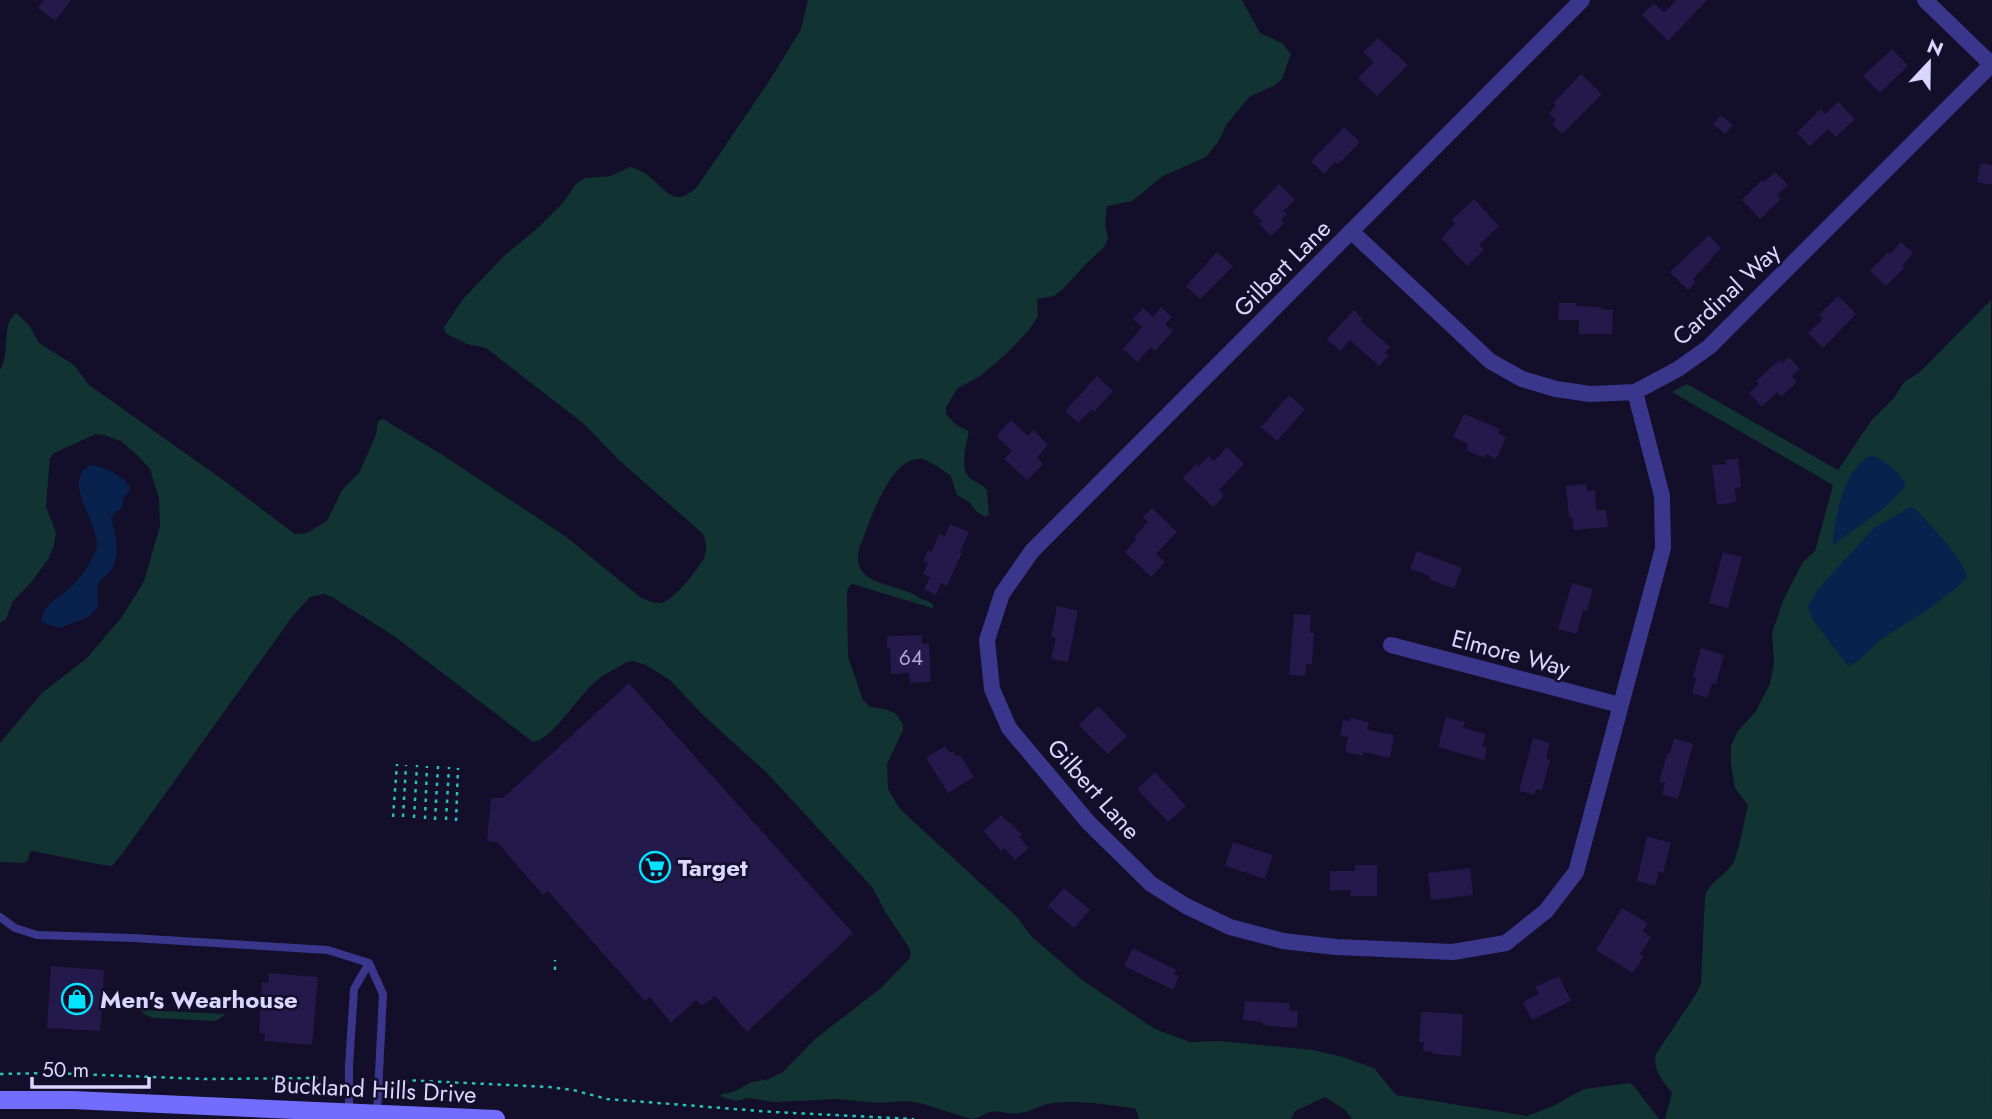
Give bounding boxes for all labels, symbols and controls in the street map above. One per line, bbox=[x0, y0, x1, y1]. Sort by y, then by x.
north arrow bbox=[1894, 28, 1964, 98]
text: N bbox=[1923, 32, 1947, 63]
street label: Gilbert Lane bbox=[1225, 211, 1339, 325]
street label: Cardinal Way bbox=[1664, 234, 1788, 353]
street label: Elmore Way bbox=[1448, 620, 1575, 686]
house number: 64 bbox=[899, 643, 923, 673]
street label: Gilbert Lane bbox=[1039, 731, 1149, 847]
supermarket icon: Target bbox=[638, 850, 672, 884]
place label: Target bbox=[678, 850, 748, 885]
shop icon: Men's Wearhouse bbox=[60, 982, 94, 1016]
place label: Men's Wearhouse bbox=[100, 982, 298, 1017]
scale bar bbox=[32, 1046, 149, 1090]
text: 50 m bbox=[42, 1055, 89, 1085]
street label: Buckland Hills Drive bbox=[273, 1066, 477, 1112]

